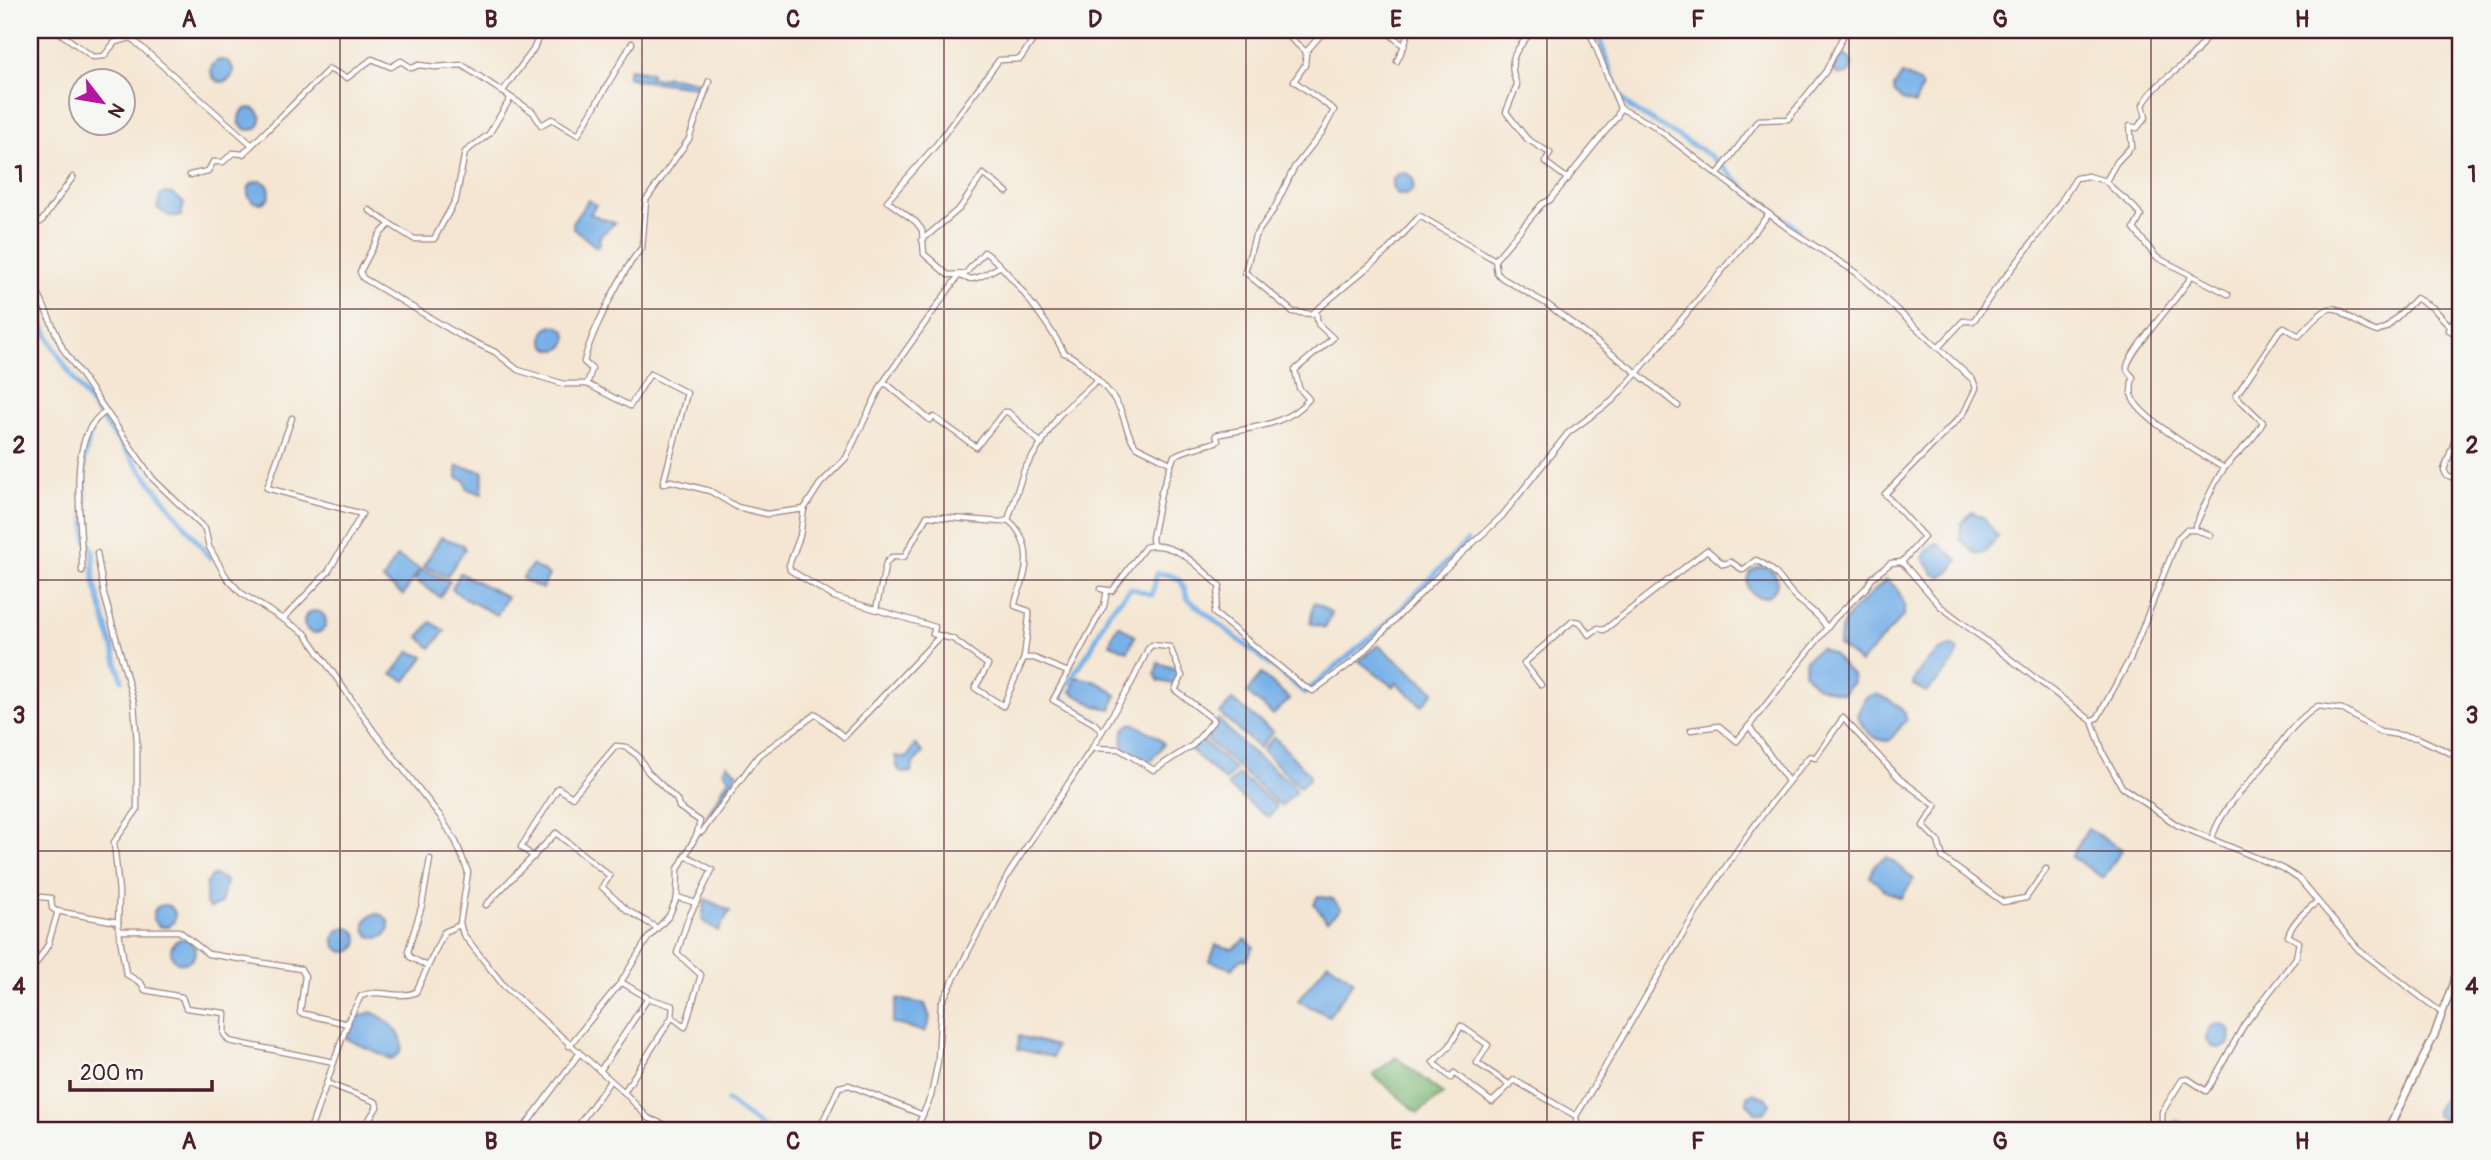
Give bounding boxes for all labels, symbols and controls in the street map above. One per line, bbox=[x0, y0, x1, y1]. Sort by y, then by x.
text: A bbox=[182, 5, 197, 34]
text: B bbox=[484, 5, 498, 34]
text: C bbox=[786, 5, 800, 34]
text: D bbox=[1088, 5, 1102, 34]
text: E bbox=[1390, 5, 1402, 34]
text: F bbox=[1691, 5, 1705, 34]
text: G bbox=[1992, 5, 2008, 34]
text: H bbox=[2295, 5, 2309, 34]
north arrow bbox=[66, 66, 136, 136]
text: N bbox=[102, 99, 129, 122]
text: 1 bbox=[15, 160, 24, 189]
text: 1 bbox=[2468, 160, 2477, 189]
text: 2 bbox=[13, 431, 26, 460]
text: 2 bbox=[2466, 431, 2479, 460]
text: 3 bbox=[13, 701, 25, 730]
text: 3 bbox=[2466, 701, 2478, 730]
text: 4 bbox=[12, 972, 26, 1001]
text: 4 bbox=[2465, 972, 2479, 1001]
scale bar bbox=[70, 1048, 212, 1092]
text: 200 m bbox=[80, 1060, 144, 1087]
text: A bbox=[182, 1127, 197, 1156]
text: B bbox=[484, 1127, 498, 1156]
text: C bbox=[786, 1127, 800, 1156]
text: D bbox=[1088, 1127, 1102, 1156]
text: E bbox=[1390, 1127, 1402, 1156]
text: F bbox=[1691, 1127, 1705, 1156]
text: G bbox=[1992, 1127, 2008, 1156]
text: H bbox=[2295, 1127, 2309, 1156]

